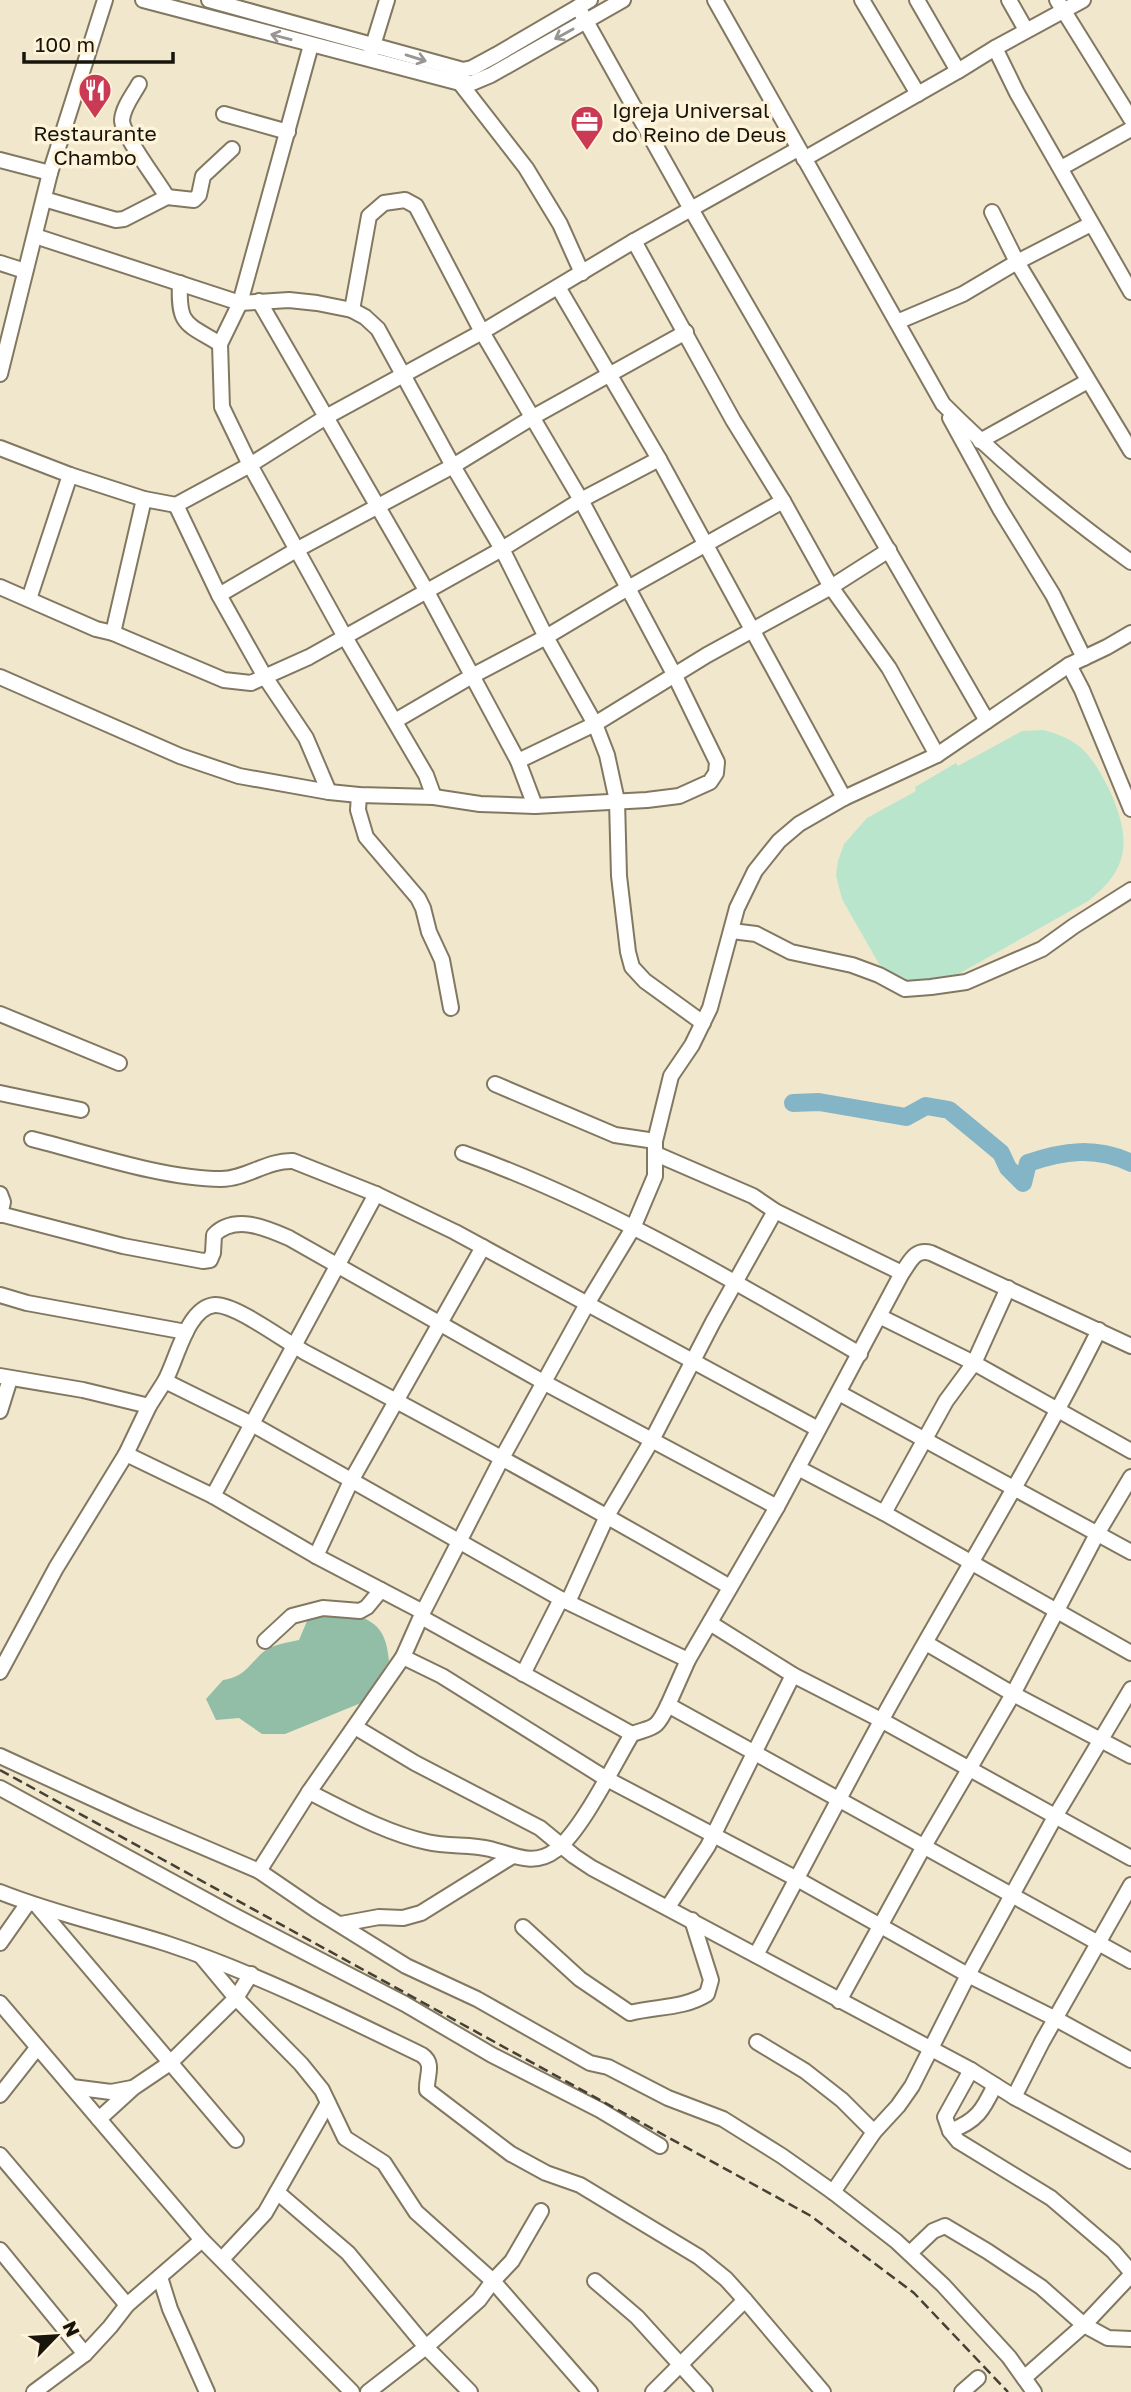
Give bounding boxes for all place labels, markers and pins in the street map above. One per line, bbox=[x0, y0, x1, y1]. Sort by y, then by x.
restaurant icon: Restaurante Chambo bbox=[76, 71, 114, 120]
place label: Igreja Universal do Reino de Deus bbox=[612, 97, 786, 147]
office icon: Igreja Universal do Reino de Deus bbox=[568, 103, 606, 152]
place label: Restaurante Chambo bbox=[33, 120, 157, 170]

